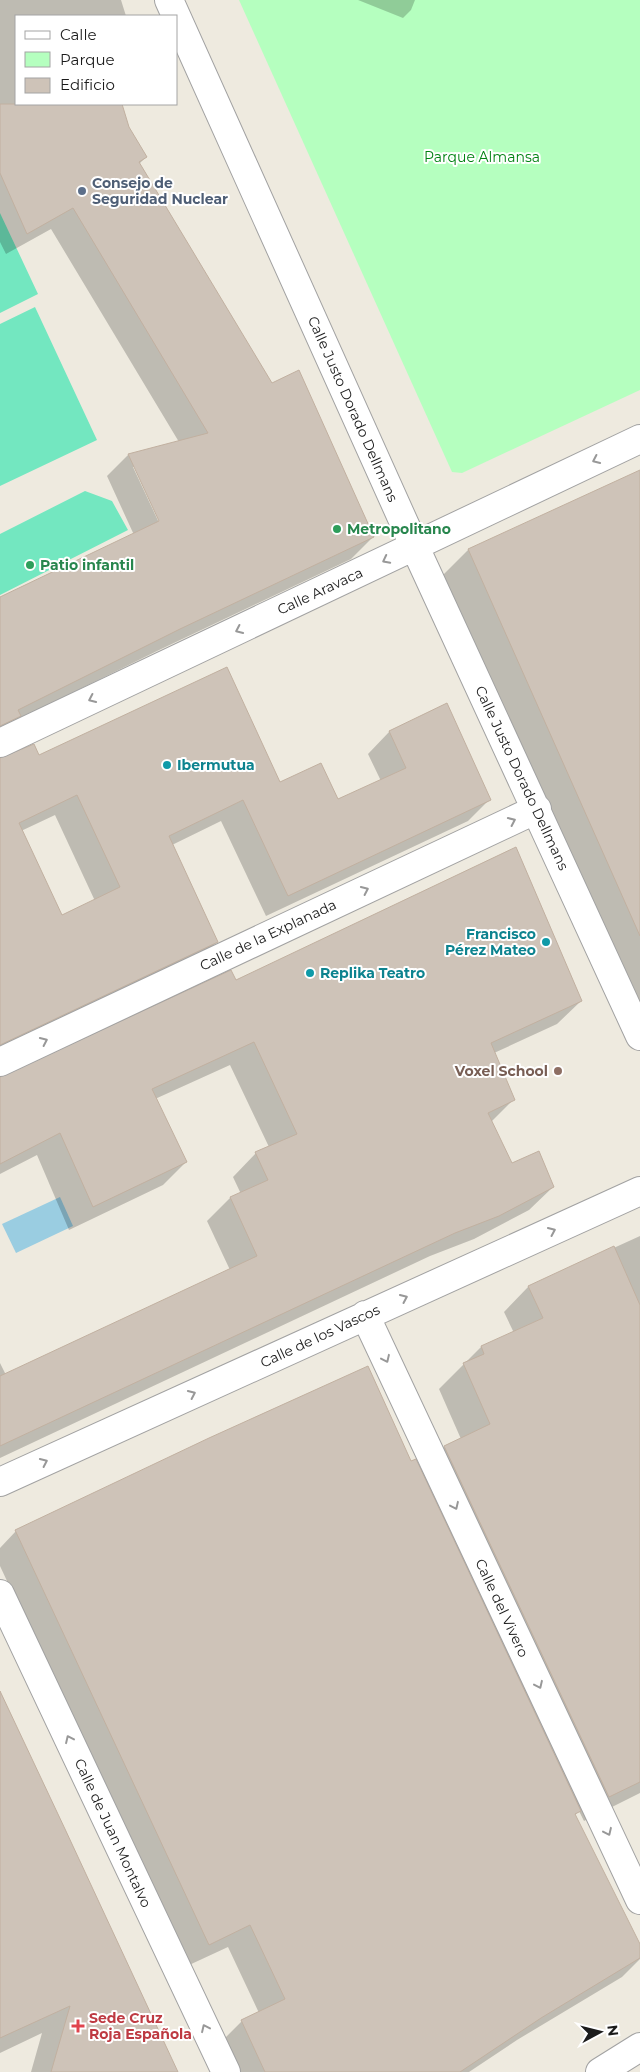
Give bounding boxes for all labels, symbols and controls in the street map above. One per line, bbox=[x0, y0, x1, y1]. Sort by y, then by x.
legend bbox=[15, 15, 178, 105]
text: Calle bbox=[60, 25, 97, 44]
text: Parque bbox=[60, 50, 115, 69]
text: Edificio bbox=[60, 75, 115, 94]
park label: Parque Almansa bbox=[424, 148, 540, 166]
place label: Consejo de Seguridad Nuclear bbox=[92, 174, 228, 208]
marker: Consejo de Seguridad Nuclear bbox=[76, 185, 88, 197]
street label: Calle Justo Dorado Dellmans bbox=[304, 313, 402, 505]
one-way arrow bbox=[592, 453, 601, 464]
place label: Metropolitano bbox=[347, 520, 451, 538]
marker: Metropolitano bbox=[331, 523, 343, 535]
one-way arrow bbox=[382, 554, 391, 564]
place label: Patio infantil bbox=[40, 556, 134, 574]
marker: Patio infantil bbox=[24, 559, 36, 571]
street label: Calle Aravaca bbox=[274, 563, 366, 619]
one-way arrow bbox=[235, 623, 244, 634]
street label: Calle Justo Dorado Dellmans bbox=[471, 683, 573, 873]
one-way arrow bbox=[89, 693, 98, 703]
place label: Ibermutua bbox=[177, 756, 255, 774]
marker: Ibermutua bbox=[161, 759, 173, 771]
one-way arrow bbox=[507, 816, 516, 827]
one-way arrow bbox=[360, 886, 369, 896]
street label: Calle de la Explanada bbox=[197, 895, 339, 975]
place label: Francisco Pérez Mateo bbox=[445, 925, 536, 959]
marker: Francisco Pérez Mateo bbox=[540, 936, 552, 948]
place label: Replika Teatro bbox=[320, 964, 425, 982]
marker: Replika Teatro bbox=[304, 967, 316, 979]
one-way arrow bbox=[39, 1037, 48, 1047]
place label: Voxel School bbox=[454, 1062, 548, 1080]
marker: Voxel School bbox=[552, 1065, 564, 1077]
one-way arrow bbox=[547, 1226, 556, 1237]
one-way arrow bbox=[399, 1293, 408, 1304]
street label: Calle de los Vascos bbox=[257, 1300, 383, 1372]
one-way arrow bbox=[379, 1354, 390, 1363]
one-way arrow bbox=[187, 1390, 196, 1400]
one-way arrow bbox=[39, 1457, 48, 1468]
one-way arrow bbox=[448, 1501, 459, 1510]
street label: Calle del Vivero bbox=[471, 1556, 533, 1660]
one-way arrow bbox=[533, 1680, 543, 1689]
one-way arrow bbox=[64, 1735, 75, 1744]
street label: Calle de Juan Montalvo bbox=[71, 1756, 156, 1911]
one-way arrow bbox=[602, 1827, 612, 1836]
north arrow bbox=[575, 2007, 625, 2057]
place label: Sede Cruz Roja Española bbox=[89, 2009, 192, 2043]
marker: Sede Cruz Roja Española bbox=[71, 2019, 85, 2033]
one-way arrow bbox=[201, 2024, 212, 2033]
text: N bbox=[603, 2024, 623, 2037]

